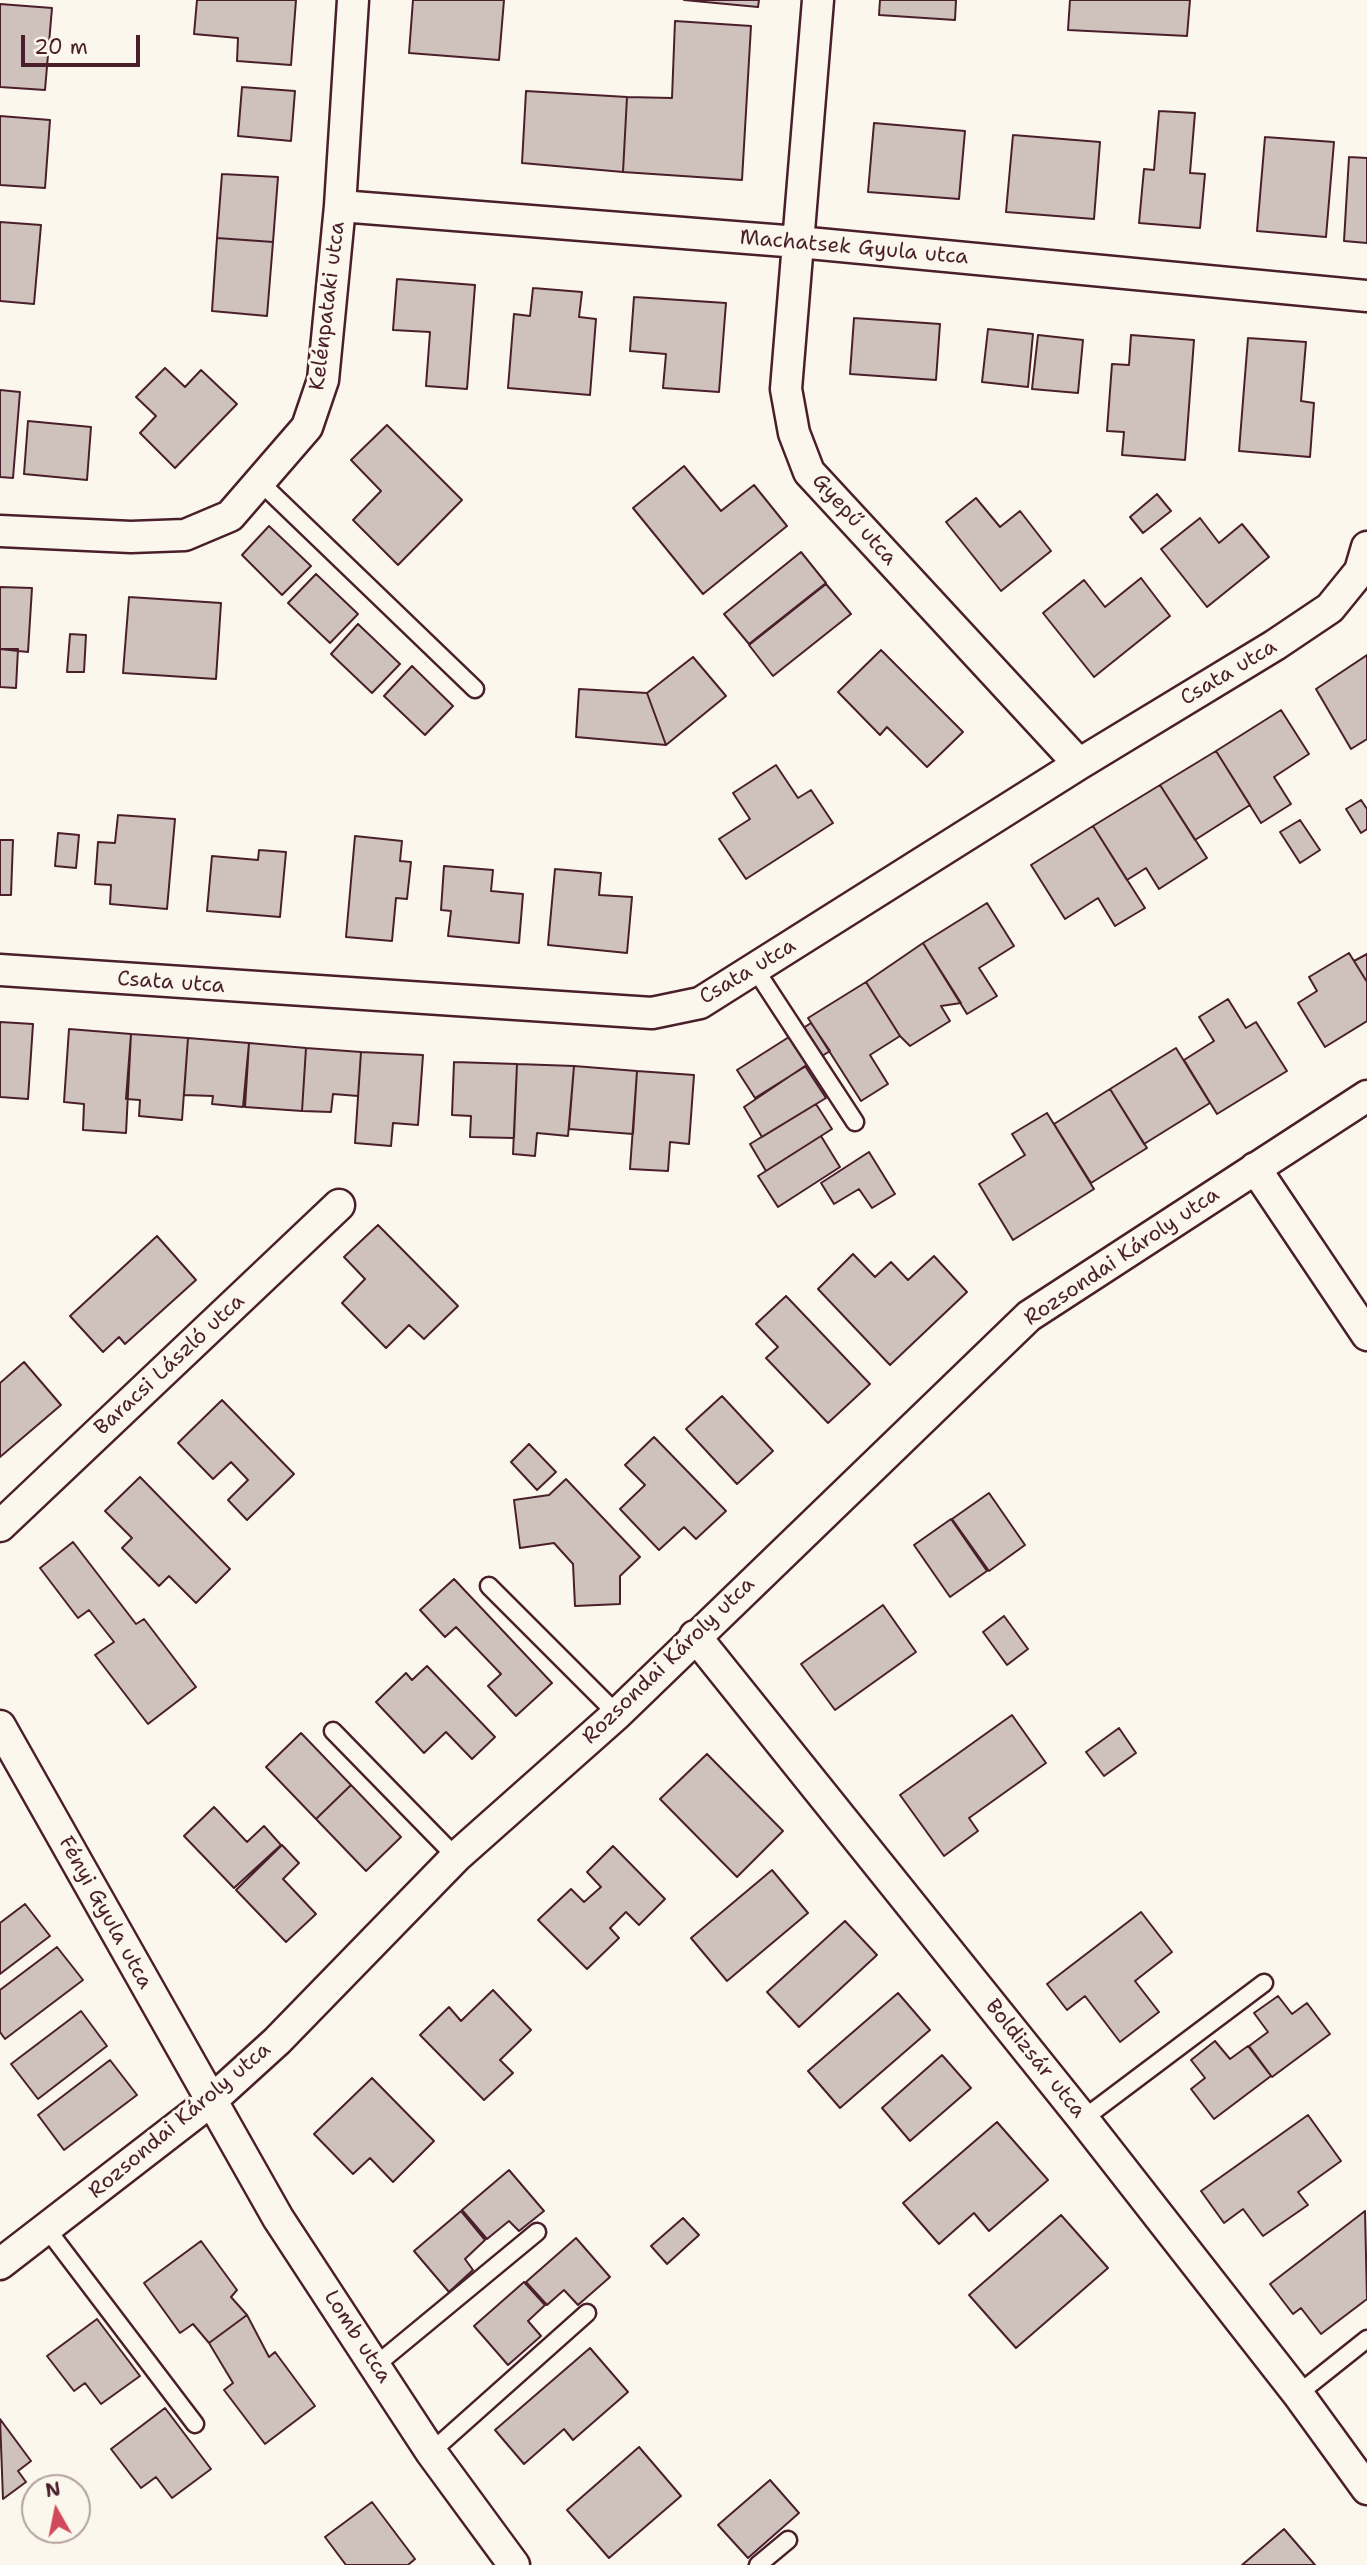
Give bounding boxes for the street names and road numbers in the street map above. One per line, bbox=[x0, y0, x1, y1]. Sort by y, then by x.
street label: Kelénpataki utca bbox=[305, 220, 351, 392]
street label: Machatsek Gyula utca bbox=[739, 225, 969, 271]
street label: Gyepű utca bbox=[806, 469, 902, 571]
street label: Csata utca bbox=[1176, 634, 1282, 712]
street label: Csata utca bbox=[695, 933, 801, 1011]
street label: Csata utca bbox=[116, 967, 226, 999]
street label: Rozsondai Károly utca bbox=[1020, 1182, 1224, 1332]
street label: Baracsi László utca bbox=[90, 1289, 250, 1441]
street label: Rozsondai Károly utca bbox=[578, 1572, 760, 1750]
street label: Fényi Gyula utca bbox=[53, 1832, 157, 1994]
street label: Boldizsár utca bbox=[979, 1995, 1091, 2123]
street label: Rozsondai Károly utca bbox=[84, 2038, 276, 2204]
street label: Lomb utca bbox=[318, 2286, 396, 2388]

